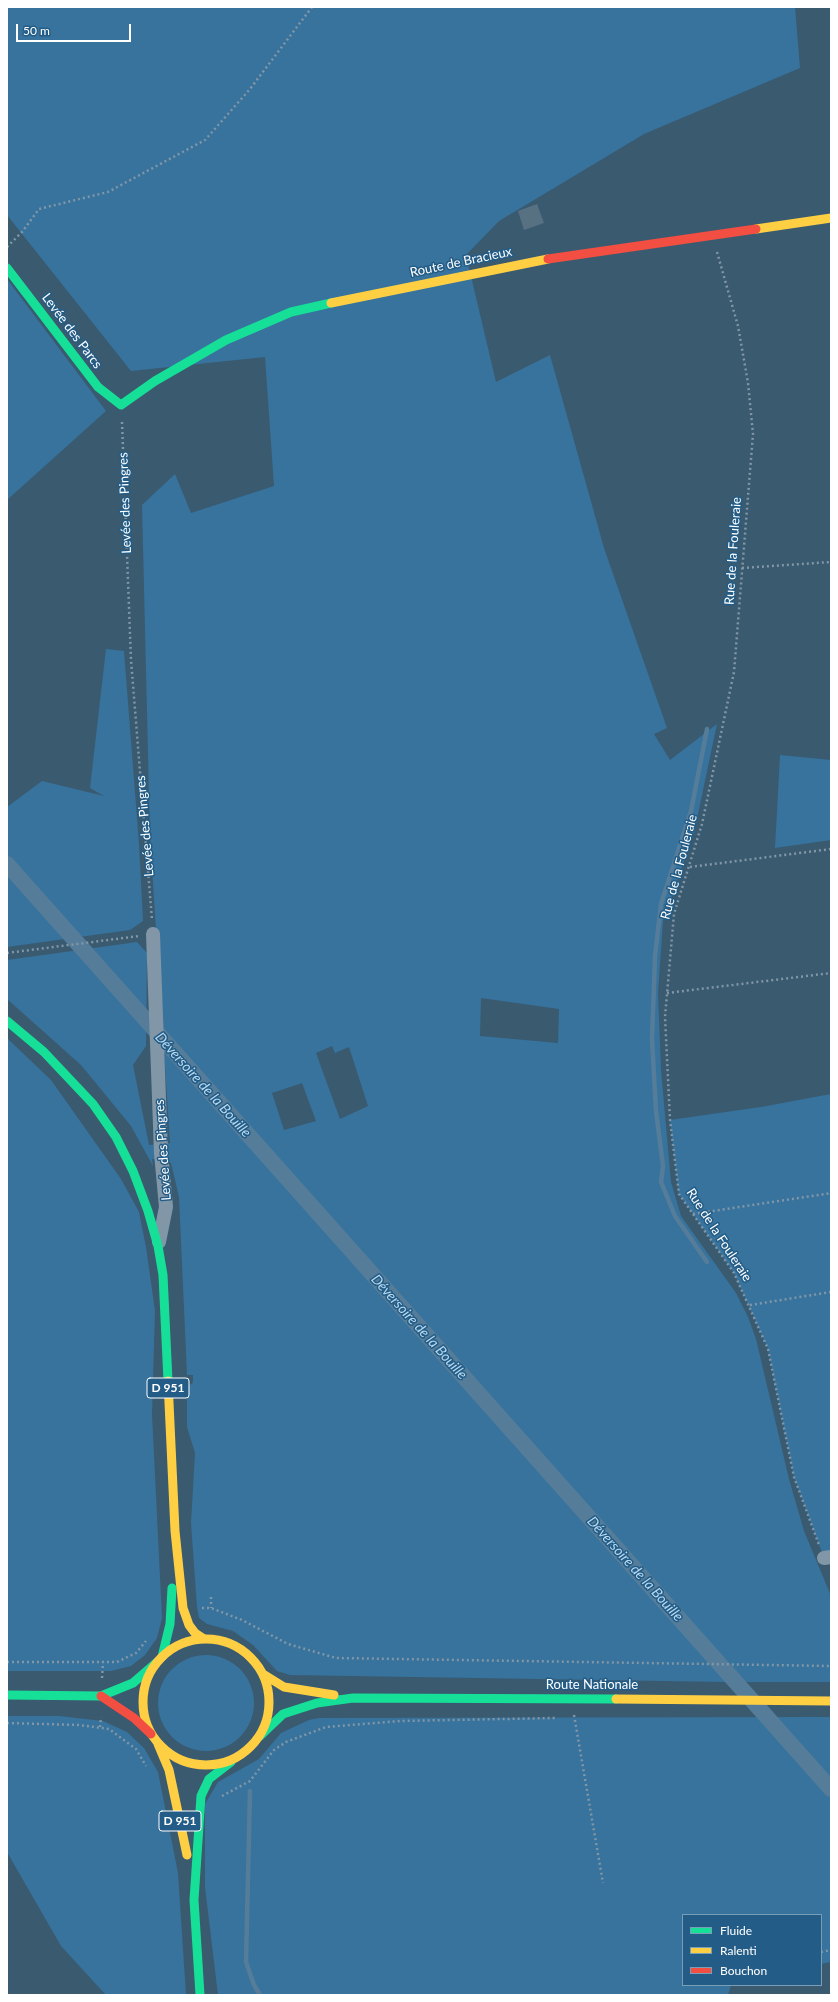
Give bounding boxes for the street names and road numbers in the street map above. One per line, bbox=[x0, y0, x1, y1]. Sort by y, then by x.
street label: Route de Bracieux bbox=[409, 244, 513, 280]
street label: Levée des Parcs bbox=[39, 290, 105, 372]
street label: Levée des Pingres bbox=[115, 452, 135, 554]
street label: Rue de la Fouleraie bbox=[721, 497, 745, 605]
street label: Levée des Pingres bbox=[133, 775, 157, 877]
street label: Rue de la Fouleraie bbox=[657, 813, 701, 921]
street label: Levée des Pingres bbox=[152, 1099, 174, 1201]
street label: Rue de la Fouleraie bbox=[683, 1185, 755, 1285]
road number: D 951 bbox=[147, 1378, 189, 1398]
street label: Route Nationale bbox=[546, 1677, 638, 1693]
road number: D 951 bbox=[159, 1811, 201, 1831]

